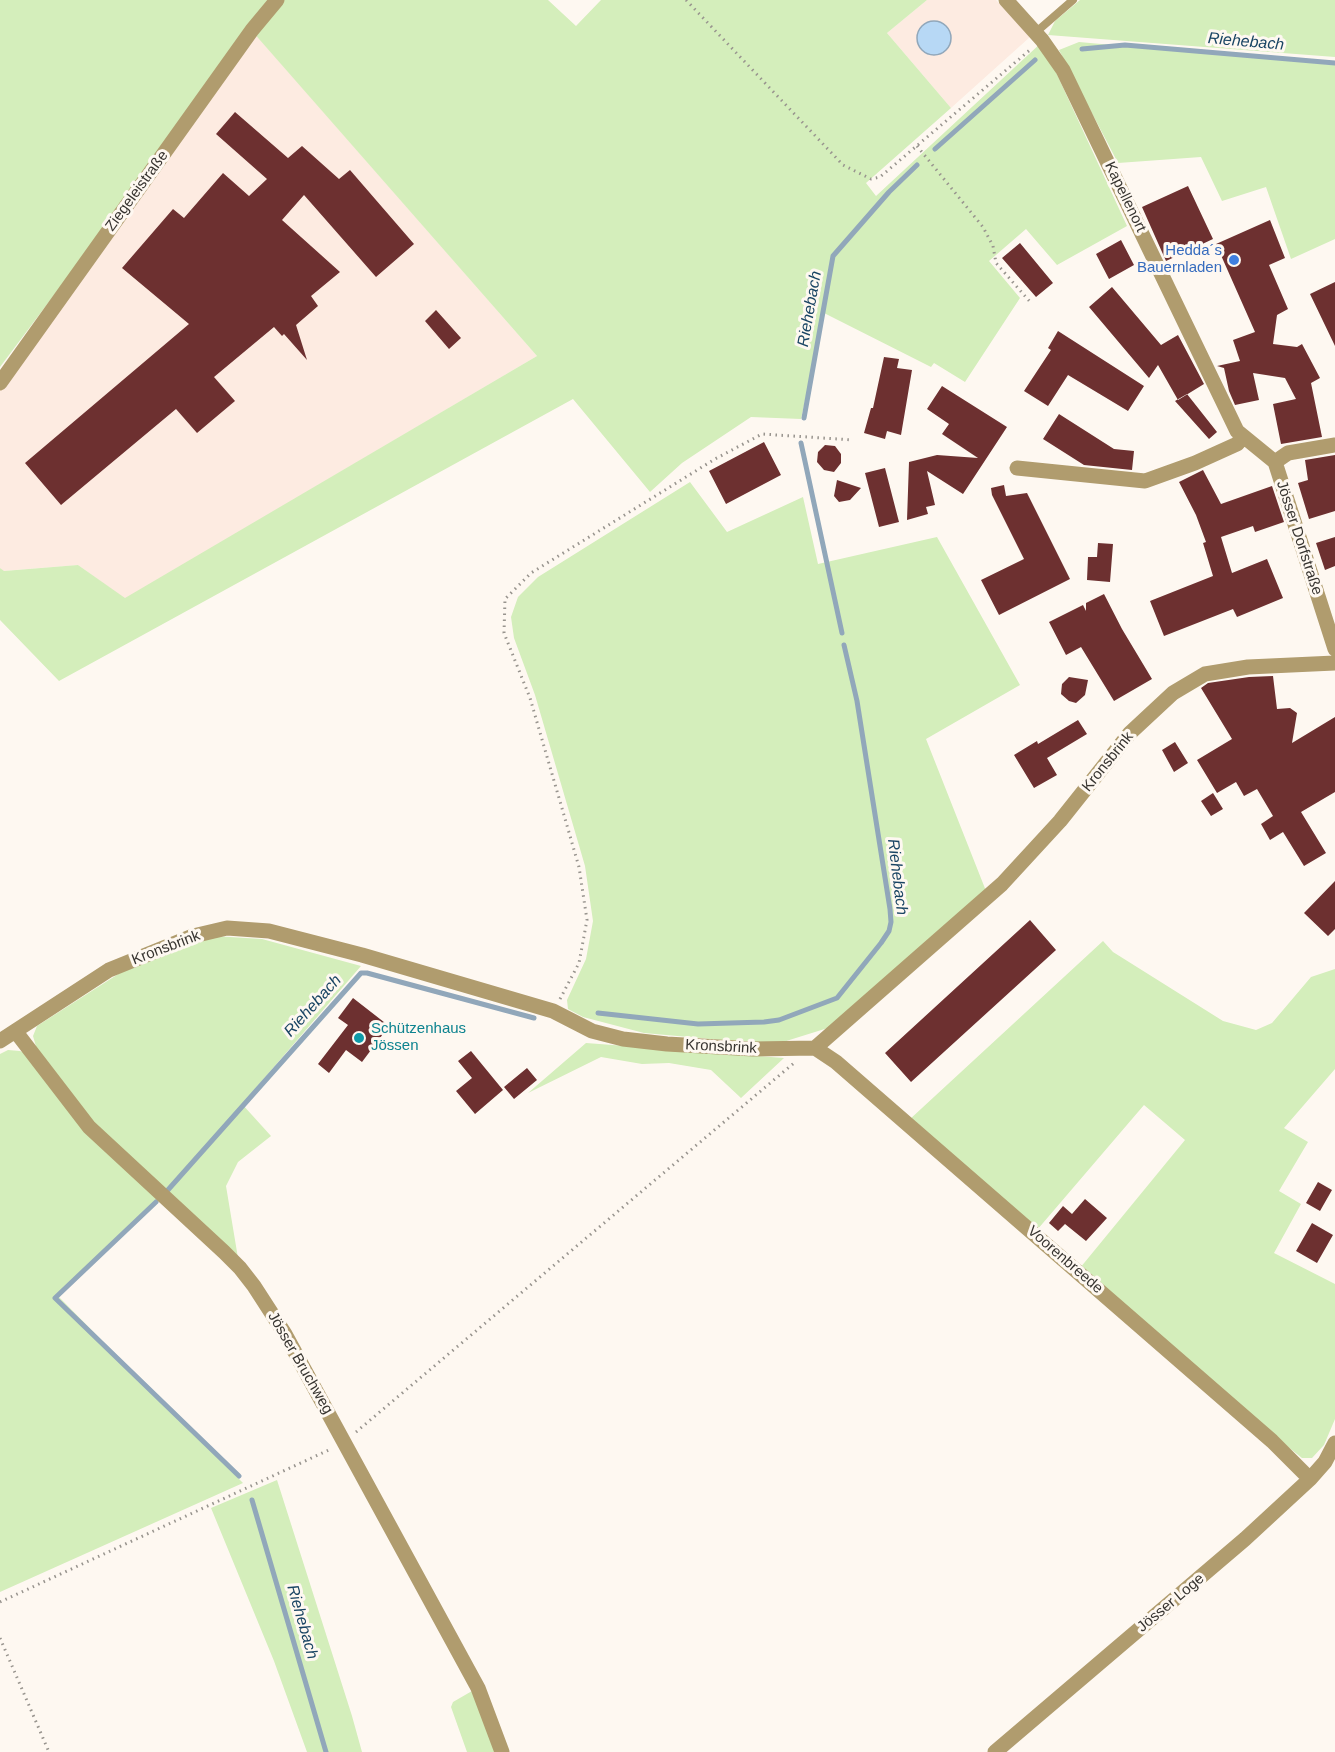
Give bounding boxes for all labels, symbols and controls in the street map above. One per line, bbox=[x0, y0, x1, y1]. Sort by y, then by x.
water label: Riehebach bbox=[1207, 29, 1285, 55]
street label: Ziegeleistraße bbox=[102, 147, 172, 235]
street label: Kapellenort bbox=[1100, 159, 1150, 235]
place label: Hedda´s Bauernladen bbox=[1137, 242, 1222, 277]
marker: Hedda´s Bauernladen bbox=[1227, 253, 1241, 267]
water label: Riehebach bbox=[794, 270, 826, 348]
street label: Jösser Dorfstraße bbox=[1272, 479, 1326, 597]
street label: Kronsbrink bbox=[1078, 728, 1138, 796]
water label: Riehebach bbox=[883, 838, 911, 916]
street label: Kronsbrink bbox=[129, 927, 203, 969]
water label: Riehebach bbox=[280, 971, 346, 1041]
place label: Schützenhaus Jössen bbox=[371, 1020, 466, 1055]
marker: Schützenhaus Jössen bbox=[352, 1031, 366, 1045]
street label: Kronsbrink bbox=[685, 1036, 757, 1058]
street label: Voorenbreede bbox=[1024, 1222, 1106, 1298]
street label: Jösser Bruchweg bbox=[263, 1309, 337, 1417]
street label: Jösser Loge bbox=[1134, 1570, 1208, 1636]
water label: Riehebach bbox=[282, 1583, 322, 1661]

